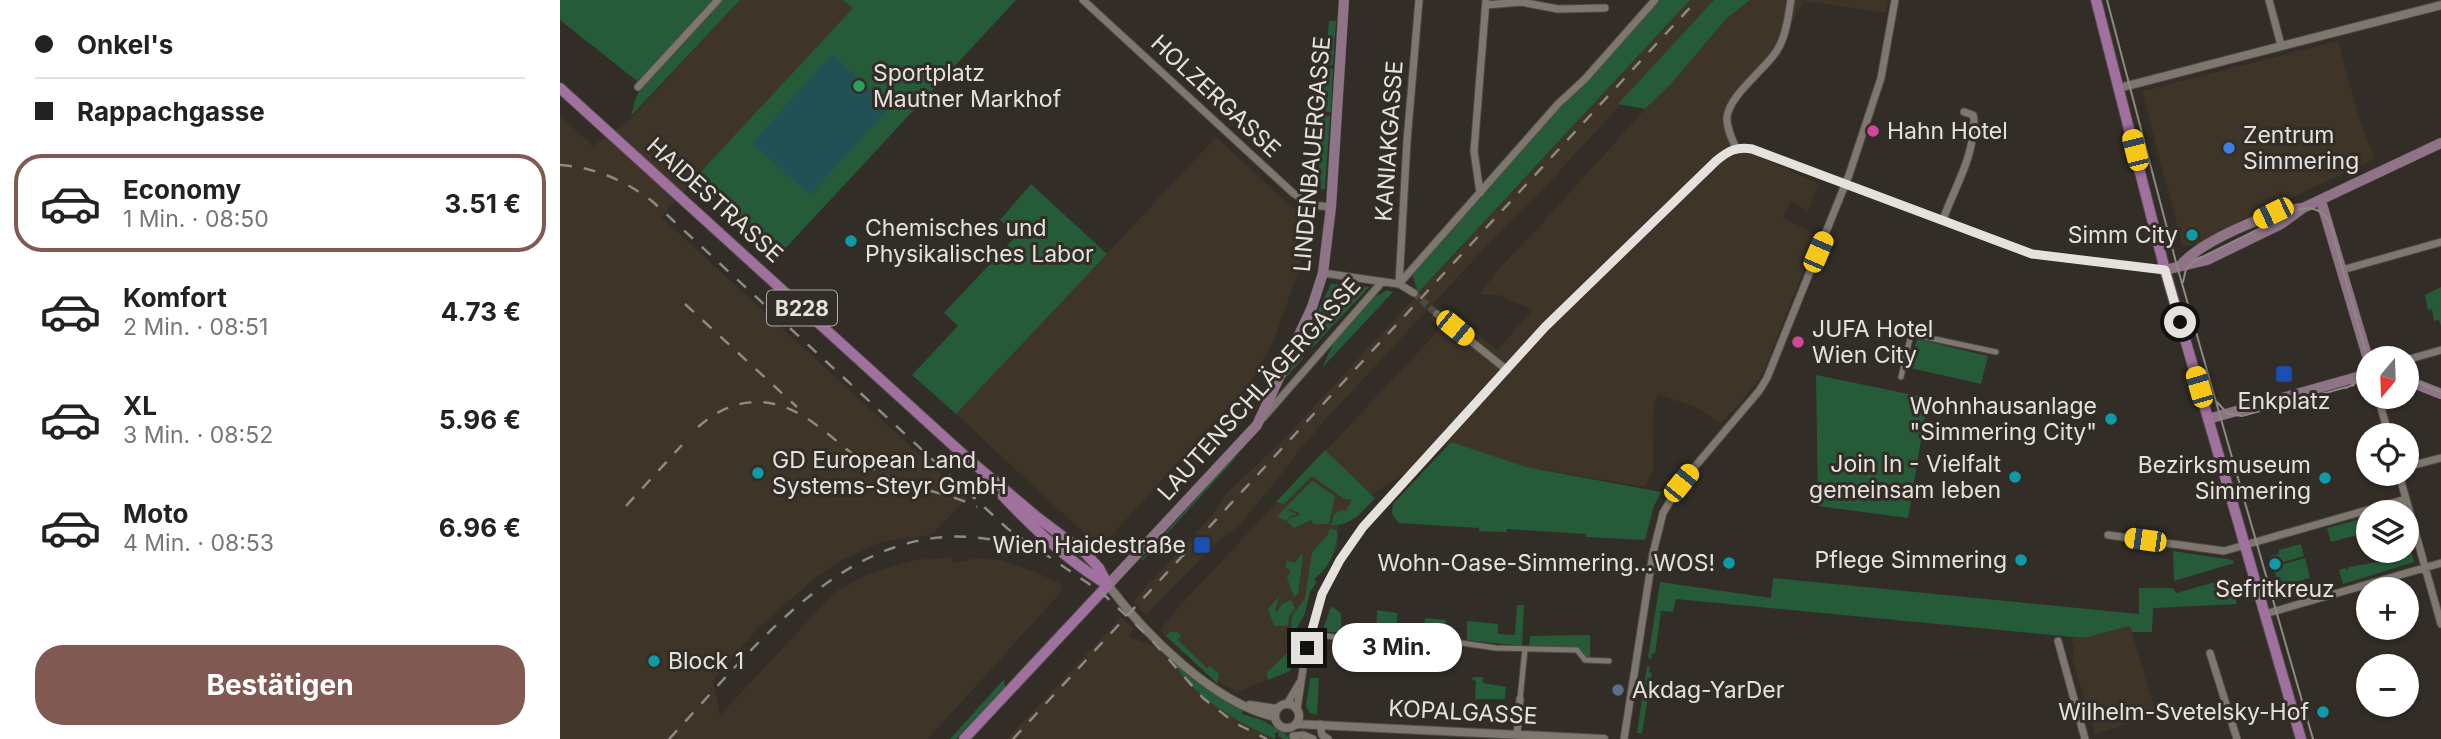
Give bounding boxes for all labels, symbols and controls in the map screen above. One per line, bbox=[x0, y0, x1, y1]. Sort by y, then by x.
text: Onkel's bbox=[77, 29, 173, 60]
street label: HOLZERGASSE bbox=[1146, 29, 1286, 163]
street label: LINDENBAUERGASSE bbox=[1288, 35, 1336, 273]
place label: Sportplatz Mautner Markhof bbox=[873, 59, 1062, 113]
street label: KANIAKGASSE bbox=[1369, 60, 1409, 222]
marker: Sportplatz Mautner Markhof bbox=[851, 78, 867, 94]
text: Rappachgasse bbox=[77, 96, 265, 127]
place label: Hahn Hotel bbox=[1887, 117, 2008, 145]
place label: Zentrum Simmering bbox=[2243, 121, 2359, 175]
marker: Hahn Hotel bbox=[1865, 123, 1881, 139]
car bbox=[2120, 127, 2151, 173]
street label: HAIDESTRASSE bbox=[641, 132, 789, 268]
marker: Zentrum Simmering bbox=[2221, 140, 2237, 156]
icon: car bbox=[39, 172, 102, 235]
text: Economy bbox=[123, 174, 241, 205]
text: 3.51 € bbox=[444, 188, 521, 219]
car bbox=[2250, 194, 2297, 232]
text: 1 Min. · 08:50 bbox=[123, 205, 269, 233]
place label: Chemisches und Physikalisches Labor bbox=[865, 214, 1094, 268]
place label: Simm City bbox=[2068, 221, 2178, 249]
marker: Simm City bbox=[2184, 227, 2200, 243]
car bbox=[1801, 229, 1836, 275]
marker: Chemisches und Physikalisches Labor bbox=[843, 233, 859, 249]
street label: LAUTENSCHLÄGERGASSE bbox=[1152, 272, 1366, 506]
icon: car bbox=[39, 280, 102, 343]
text: Komfort bbox=[123, 282, 227, 313]
road number: B228 bbox=[767, 290, 837, 326]
text: 4.73 € bbox=[441, 296, 521, 327]
route start bbox=[2164, 306, 2196, 338]
car bbox=[1433, 307, 1478, 349]
text: 2 Min. · 08:51 bbox=[123, 313, 268, 341]
place label: JUFA Hotel Wien City bbox=[1812, 315, 1933, 369]
marker: JUFA Hotel Wien City bbox=[1790, 334, 1806, 350]
north arrow bbox=[2356, 346, 2418, 410]
map controls bbox=[2356, 346, 2419, 717]
car bbox=[2184, 364, 2215, 410]
marker: Enkplatz bbox=[2274, 364, 2294, 384]
place label: Enkplatz bbox=[2238, 387, 2330, 415]
icon: car bbox=[39, 388, 102, 451]
text: XL bbox=[123, 390, 157, 421]
place label: Wohnhausanlage "Simmering City" bbox=[1910, 392, 2097, 446]
text: 5.96 € bbox=[439, 404, 521, 435]
marker: Wohnhausanlage "Simmering City" bbox=[2103, 411, 2119, 427]
text: 3 Min. · 08:52 bbox=[123, 421, 273, 449]
button: locate bbox=[2356, 423, 2419, 486]
place label: GD European Land Systems-Steyr GmbH bbox=[772, 446, 1007, 500]
place label: Join In - Vielfalt gemeinsam leben bbox=[1809, 450, 2001, 504]
place label: Bezirksmuseum Simmering bbox=[2138, 451, 2311, 505]
car bbox=[1660, 460, 1703, 506]
marker: GD European Land Systems-Steyr GmbH bbox=[750, 465, 766, 481]
marker: Join In - Vielfalt gemeinsam leben bbox=[2007, 469, 2023, 485]
marker: Bezirksmuseum Simmering bbox=[2317, 470, 2333, 486]
icon: car bbox=[39, 496, 102, 559]
text: Moto bbox=[123, 498, 188, 529]
button: layers bbox=[2356, 500, 2419, 563]
text: 6.96 € bbox=[439, 512, 521, 543]
car bbox=[2123, 527, 2168, 553]
text: 4 Min. · 08:53 bbox=[123, 529, 274, 557]
place label: Wien Haidestraße bbox=[992, 531, 1186, 559]
marker: Wien Haidestraße bbox=[1192, 535, 1212, 555]
place label: Pflege Simmering bbox=[1815, 546, 2007, 574]
place label: Wohn-Oase-Simmering...WOS! bbox=[1378, 549, 1715, 577]
marker: Pflege Simmering bbox=[2013, 552, 2029, 568]
marker: Wohn-Oase-Simmering...WOS! bbox=[1721, 555, 1737, 571]
marker: Sefritkreuz bbox=[2267, 556, 2283, 572]
place label: Sefritkreuz bbox=[2215, 575, 2335, 603]
button: + bbox=[2356, 577, 2419, 640]
callout: 3 Min. bbox=[1332, 624, 1461, 672]
route end bbox=[1291, 632, 1323, 664]
text: 3 Min. bbox=[1362, 633, 1432, 661]
button: Bestätigen bbox=[35, 645, 525, 725]
place label: Block 1 bbox=[668, 647, 744, 675]
marker: Block 1 bbox=[646, 653, 662, 669]
button: − bbox=[2356, 654, 2419, 717]
place label: Akdag-YarDer bbox=[1632, 676, 1785, 704]
marker: Akdag-YarDer bbox=[1610, 682, 1626, 698]
street label: KOPALGASSE bbox=[1388, 694, 1538, 730]
place label: Wilhelm-Svetelsky-Hof bbox=[2058, 698, 2309, 726]
marker: Wilhelm-Svetelsky-Hof bbox=[2315, 704, 2331, 720]

